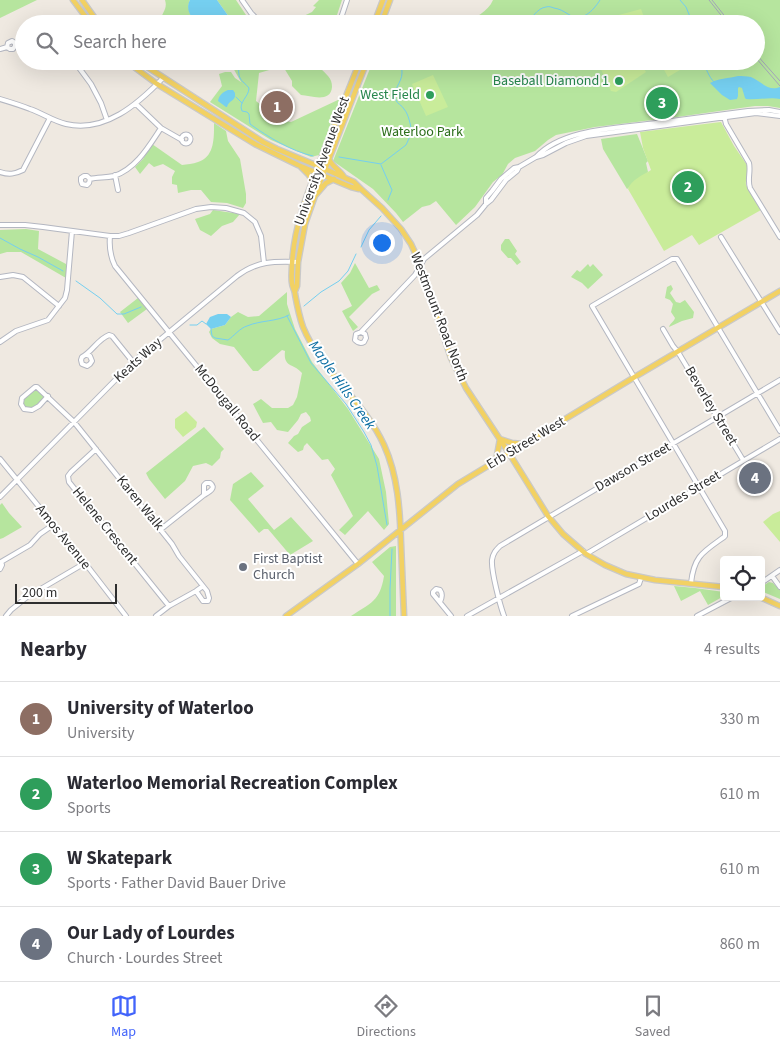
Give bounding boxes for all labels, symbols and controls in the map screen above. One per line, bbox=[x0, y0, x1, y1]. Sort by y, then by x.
search box bbox=[15, 15, 765, 70]
icon: search bbox=[33, 29, 61, 57]
text: Search here bbox=[73, 29, 167, 56]
place label: Baseball Diamond 1 bbox=[493, 71, 609, 91]
marker: Baseball Diamond 1 bbox=[613, 75, 625, 87]
pin: 3 bbox=[646, 84, 678, 122]
place label: West Field bbox=[360, 85, 420, 105]
pin: 1 bbox=[261, 88, 293, 126]
marker: West Field bbox=[424, 89, 436, 101]
street label: University Avenue West bbox=[289, 93, 355, 228]
park label: Waterloo Park bbox=[381, 122, 463, 142]
pin: 2 bbox=[672, 168, 704, 206]
your location bbox=[369, 230, 395, 256]
street label: Westmount Road North bbox=[405, 249, 473, 385]
street label: Keats Way bbox=[109, 332, 167, 387]
water label: Maple Hills Creek bbox=[303, 336, 381, 435]
street label: McDougall Road bbox=[190, 360, 264, 446]
street label: Beverley Street bbox=[680, 363, 743, 449]
street label: Erb Street West bbox=[483, 411, 569, 474]
street label: Dawson Street bbox=[591, 437, 675, 497]
pin: 4 bbox=[739, 459, 771, 497]
street label: Lourdes Street bbox=[641, 465, 725, 526]
street label: Karen Walk bbox=[112, 471, 168, 535]
street label: Helene Crescent bbox=[67, 483, 143, 569]
street label: Amos Avenue bbox=[30, 500, 96, 574]
place label: First Baptist Church bbox=[253, 549, 323, 585]
map controls bbox=[720, 556, 765, 601]
button: locate bbox=[720, 556, 765, 601]
marker: First Baptist Church bbox=[237, 561, 249, 573]
scale bar bbox=[15, 581, 118, 604]
text: 200 m bbox=[22, 583, 57, 603]
text: Nearby bbox=[20, 634, 87, 664]
text: 4 results bbox=[704, 638, 760, 660]
text: University of Waterloo bbox=[67, 695, 254, 722]
text: 1 bbox=[32, 708, 40, 730]
text: 330 m bbox=[720, 708, 760, 730]
text: University bbox=[67, 722, 134, 744]
text: Waterloo Memorial Recreation Complex bbox=[67, 770, 398, 797]
text: 2 bbox=[32, 783, 40, 805]
text: 610 m bbox=[720, 783, 760, 805]
text: Sports bbox=[67, 797, 111, 819]
text: W Skatepark bbox=[67, 845, 172, 872]
text: 3 bbox=[32, 858, 40, 880]
text: 610 m bbox=[720, 858, 760, 880]
text: Sports · Father David Bauer Drive bbox=[67, 872, 286, 894]
text: Our Lady of Lourdes bbox=[67, 920, 235, 947]
text: 4 bbox=[32, 933, 40, 955]
text: 860 m bbox=[720, 933, 760, 955]
text: Church · Lourdes Street bbox=[67, 947, 222, 969]
tab: Map bbox=[110, 992, 138, 1042]
tab: Directions bbox=[357, 992, 416, 1042]
tab: Saved bbox=[635, 992, 670, 1042]

